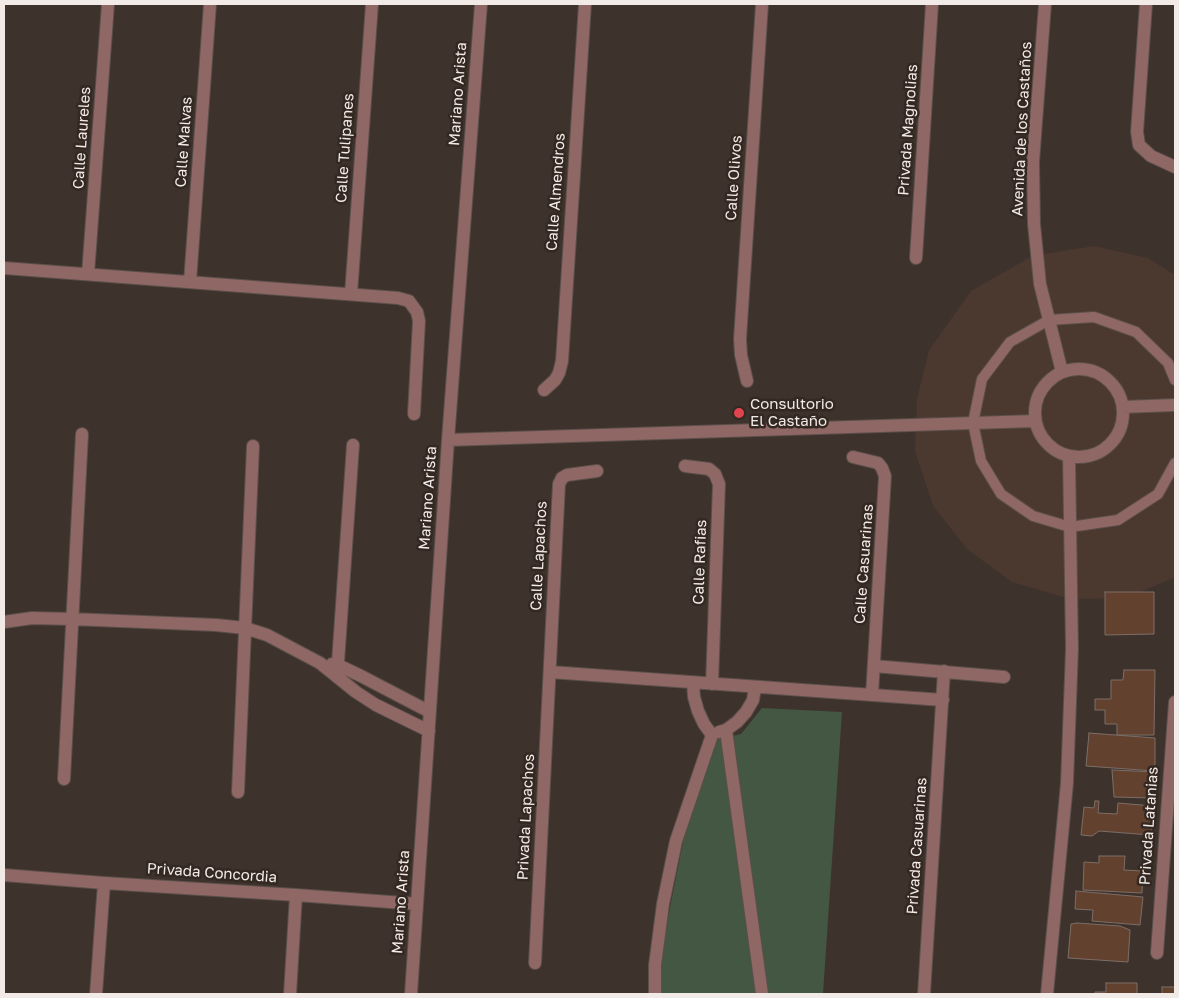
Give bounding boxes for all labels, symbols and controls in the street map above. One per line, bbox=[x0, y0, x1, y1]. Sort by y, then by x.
street label: Mariano Arista bbox=[445, 41, 471, 147]
street label: Avenida de los Castaños bbox=[1008, 41, 1036, 217]
street label: Privada Magnolias bbox=[894, 64, 922, 196]
street label: Calle Laureles bbox=[69, 86, 95, 190]
street label: Calle Tulipanes bbox=[332, 93, 358, 203]
street label: Calle Malvas bbox=[172, 96, 196, 188]
street label: Calle Almendros bbox=[543, 132, 569, 252]
street label: Calle Olivos bbox=[722, 135, 746, 221]
place label: Consultorio El Castaño bbox=[750, 395, 834, 430]
marker: Consultorio El Castaño bbox=[732, 406, 746, 420]
street label: Mariano Arista bbox=[415, 445, 441, 551]
street label: Calle Lapachos bbox=[527, 501, 551, 611]
street label: Calle Casuarinas bbox=[851, 503, 877, 625]
street label: Calle Rafias bbox=[690, 519, 710, 605]
street label: Privada Lapachos bbox=[514, 753, 538, 881]
street label: Privada Latanias bbox=[1136, 766, 1162, 886]
street label: Privada Casuarinas bbox=[903, 777, 931, 915]
street label: Mariano Arista bbox=[388, 849, 414, 955]
street label: Privada Concordia bbox=[146, 859, 278, 887]

